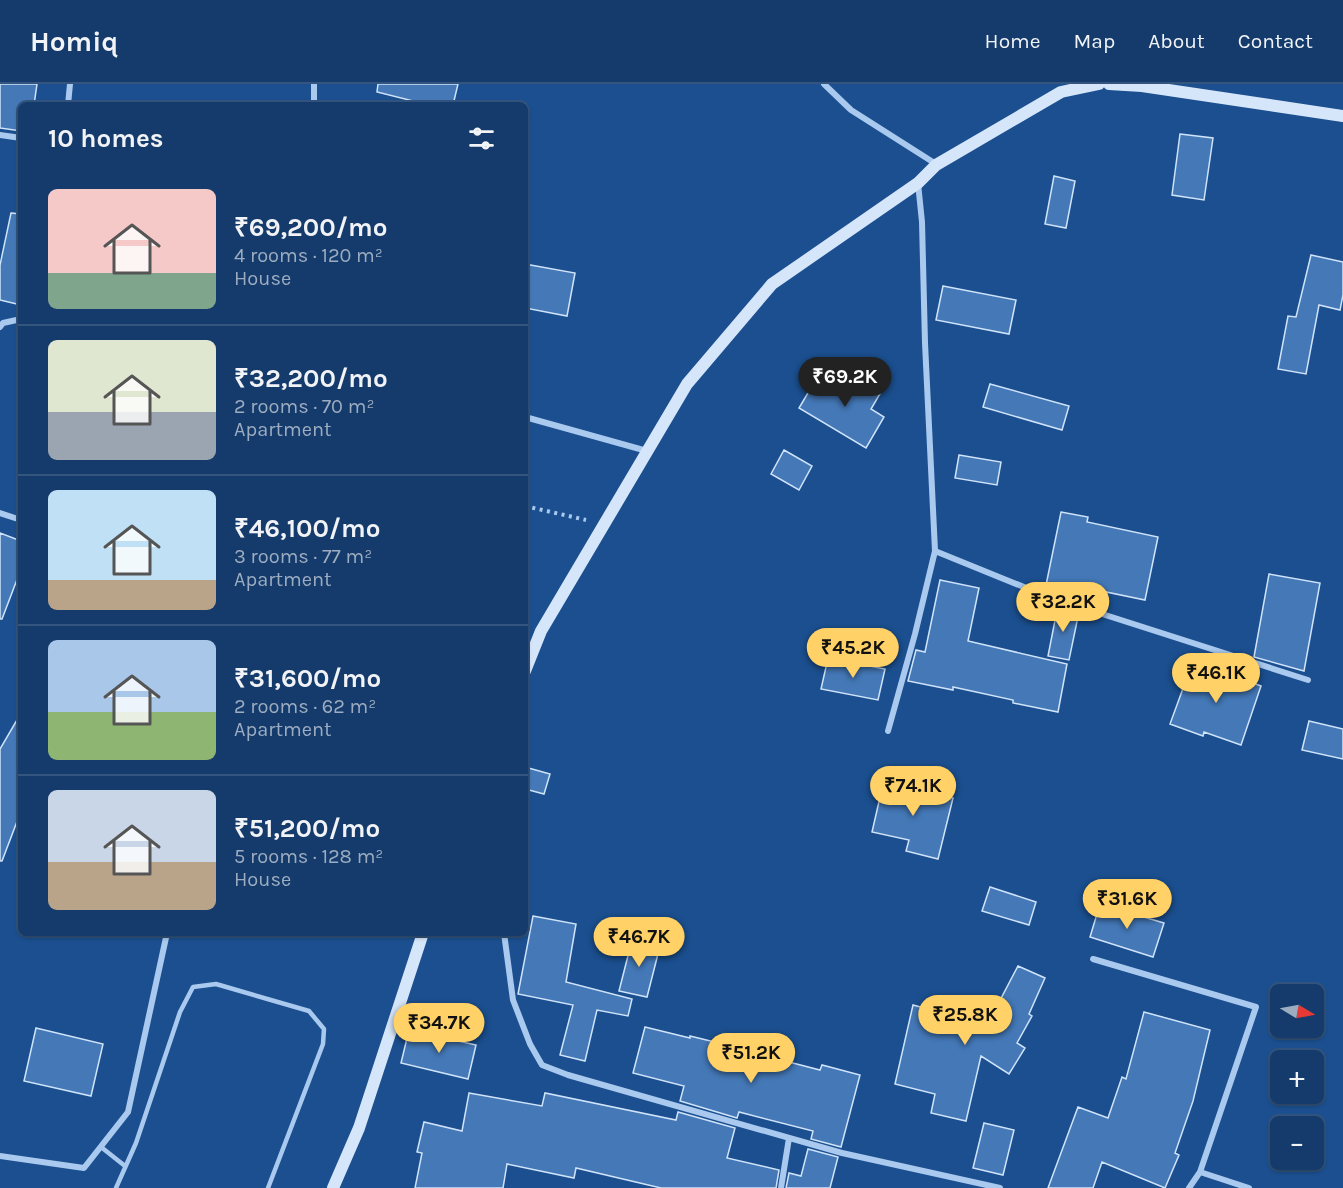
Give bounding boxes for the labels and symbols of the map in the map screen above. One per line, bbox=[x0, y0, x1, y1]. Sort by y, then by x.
pin: ₹69.2K bbox=[796, 357, 894, 408]
pin: ₹32.2K bbox=[1014, 582, 1112, 633]
pin: ₹45.2K bbox=[804, 628, 902, 679]
pin: ₹46.1K bbox=[1167, 653, 1265, 704]
pin: ₹74.1K bbox=[864, 766, 962, 817]
pin: ₹31.6K bbox=[1078, 879, 1176, 930]
pin: ₹46.7K bbox=[590, 917, 688, 968]
north arrow bbox=[1270, 984, 1324, 1038]
pin: ₹25.8K bbox=[916, 995, 1014, 1046]
pin: ₹34.7K bbox=[390, 1003, 488, 1054]
pin: ₹51.2K bbox=[702, 1033, 800, 1084]

